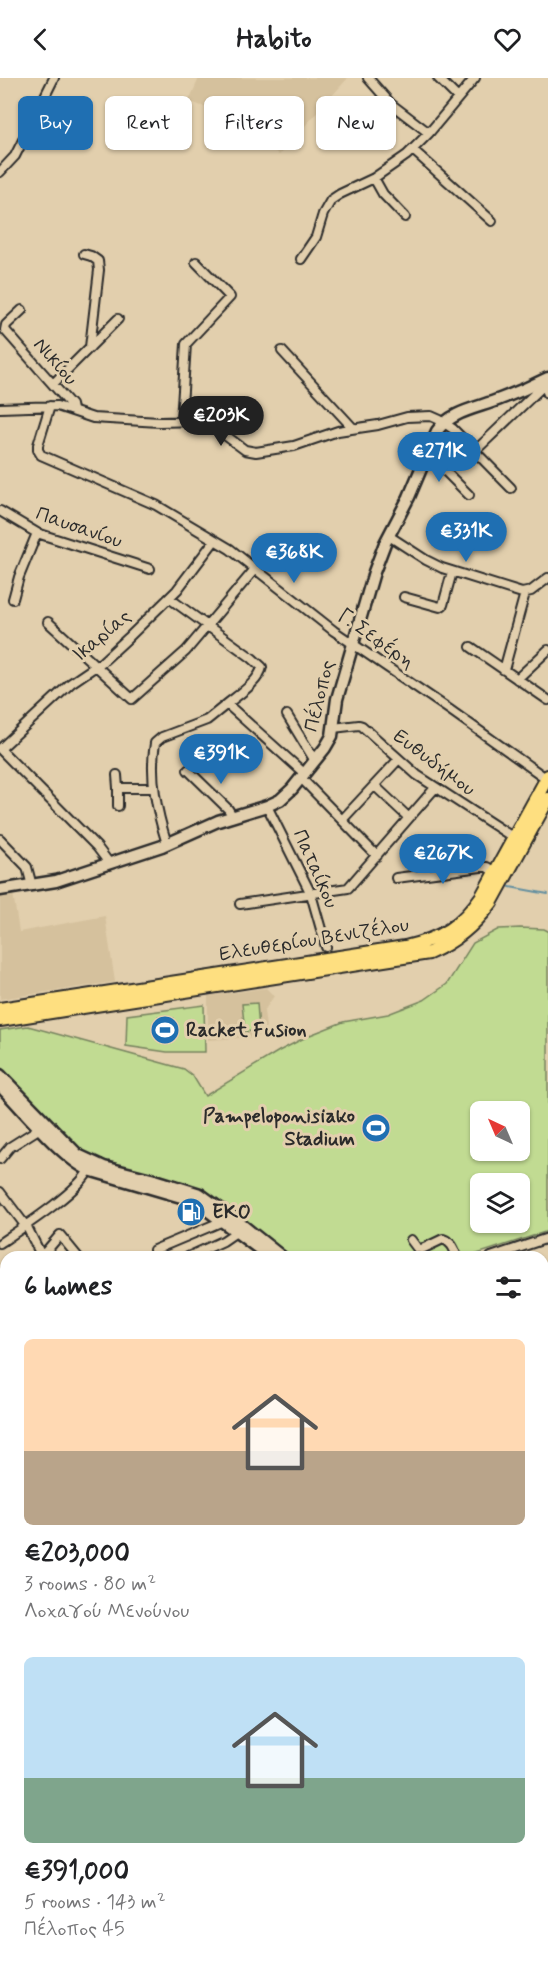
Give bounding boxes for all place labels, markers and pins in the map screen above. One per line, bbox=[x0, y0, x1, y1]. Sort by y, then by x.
pin: €203K bbox=[179, 396, 263, 447]
pin: €271K bbox=[397, 432, 481, 483]
pin: €331K bbox=[424, 512, 508, 563]
pin: €368K bbox=[252, 533, 336, 584]
pin: €391K bbox=[179, 734, 263, 785]
pin: €267K bbox=[401, 834, 485, 885]
sports icon: Racket Fusion bbox=[149, 1014, 181, 1046]
place label: Racket Fusion bbox=[186, 1017, 307, 1044]
place label: Pampeloponisiako Stadium bbox=[203, 1103, 355, 1153]
sports icon: Pampeloponisiako Stadium bbox=[360, 1112, 392, 1144]
fuel station icon: EKO bbox=[175, 1196, 207, 1228]
place label: EKO bbox=[212, 1199, 251, 1226]

